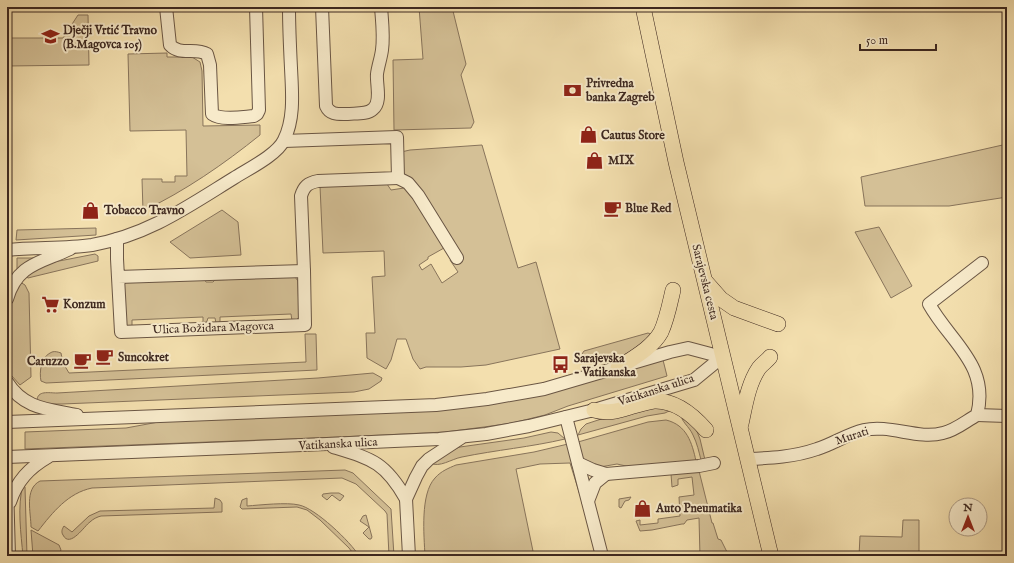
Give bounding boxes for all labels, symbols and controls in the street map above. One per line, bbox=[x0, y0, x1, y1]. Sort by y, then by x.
place label: Dječji Vrtić Travno (B.Magovca 105) bbox=[63, 23, 157, 53]
scale bar bbox=[860, 26, 936, 52]
school or university icon: Dječji Vrtić Travno (B.Magovca 105) bbox=[40, 27, 60, 47]
text: 50 m bbox=[866, 33, 888, 48]
place label: Privredna banka Zagreb bbox=[585, 76, 655, 106]
bank icon: Privredna banka Zagreb bbox=[563, 80, 583, 100]
shop icon: Cautus Store bbox=[578, 125, 598, 145]
place label: Cautus Store bbox=[601, 128, 665, 143]
shop icon: MIX bbox=[585, 150, 605, 170]
place label: MIX bbox=[608, 153, 634, 168]
cafe icon: Blue Red bbox=[602, 198, 622, 218]
shop icon: Tobacco Travno bbox=[81, 200, 101, 220]
place label: Blue Red bbox=[625, 201, 672, 216]
place label: Tobacco Travno bbox=[103, 203, 185, 218]
street label: Sarajevska cesta bbox=[688, 243, 722, 322]
supermarket icon: Konzum bbox=[40, 294, 60, 314]
place label: Konzum bbox=[63, 297, 106, 312]
street label: Ulica Božidara Magovca bbox=[152, 318, 275, 338]
cafe icon: Suncokret bbox=[95, 347, 115, 367]
place label: Suncokret bbox=[118, 350, 170, 365]
cafe icon: Caruzzo bbox=[72, 351, 92, 371]
place label: Sarajevska - Vatikanska bbox=[574, 351, 636, 380]
place label: Caruzzo bbox=[27, 354, 70, 369]
bus stop icon: Sarajevska - Vatikanska bbox=[551, 355, 571, 375]
street label: Vatikanska ulica bbox=[615, 370, 697, 410]
street label: Murati bbox=[833, 424, 871, 448]
street label: Vatikanska ulica bbox=[297, 434, 379, 454]
north arrow bbox=[948, 497, 988, 537]
shop icon: Auto Pneumatika bbox=[633, 498, 653, 518]
place label: Auto Pneumatika bbox=[655, 501, 743, 516]
text: N bbox=[962, 501, 973, 515]

